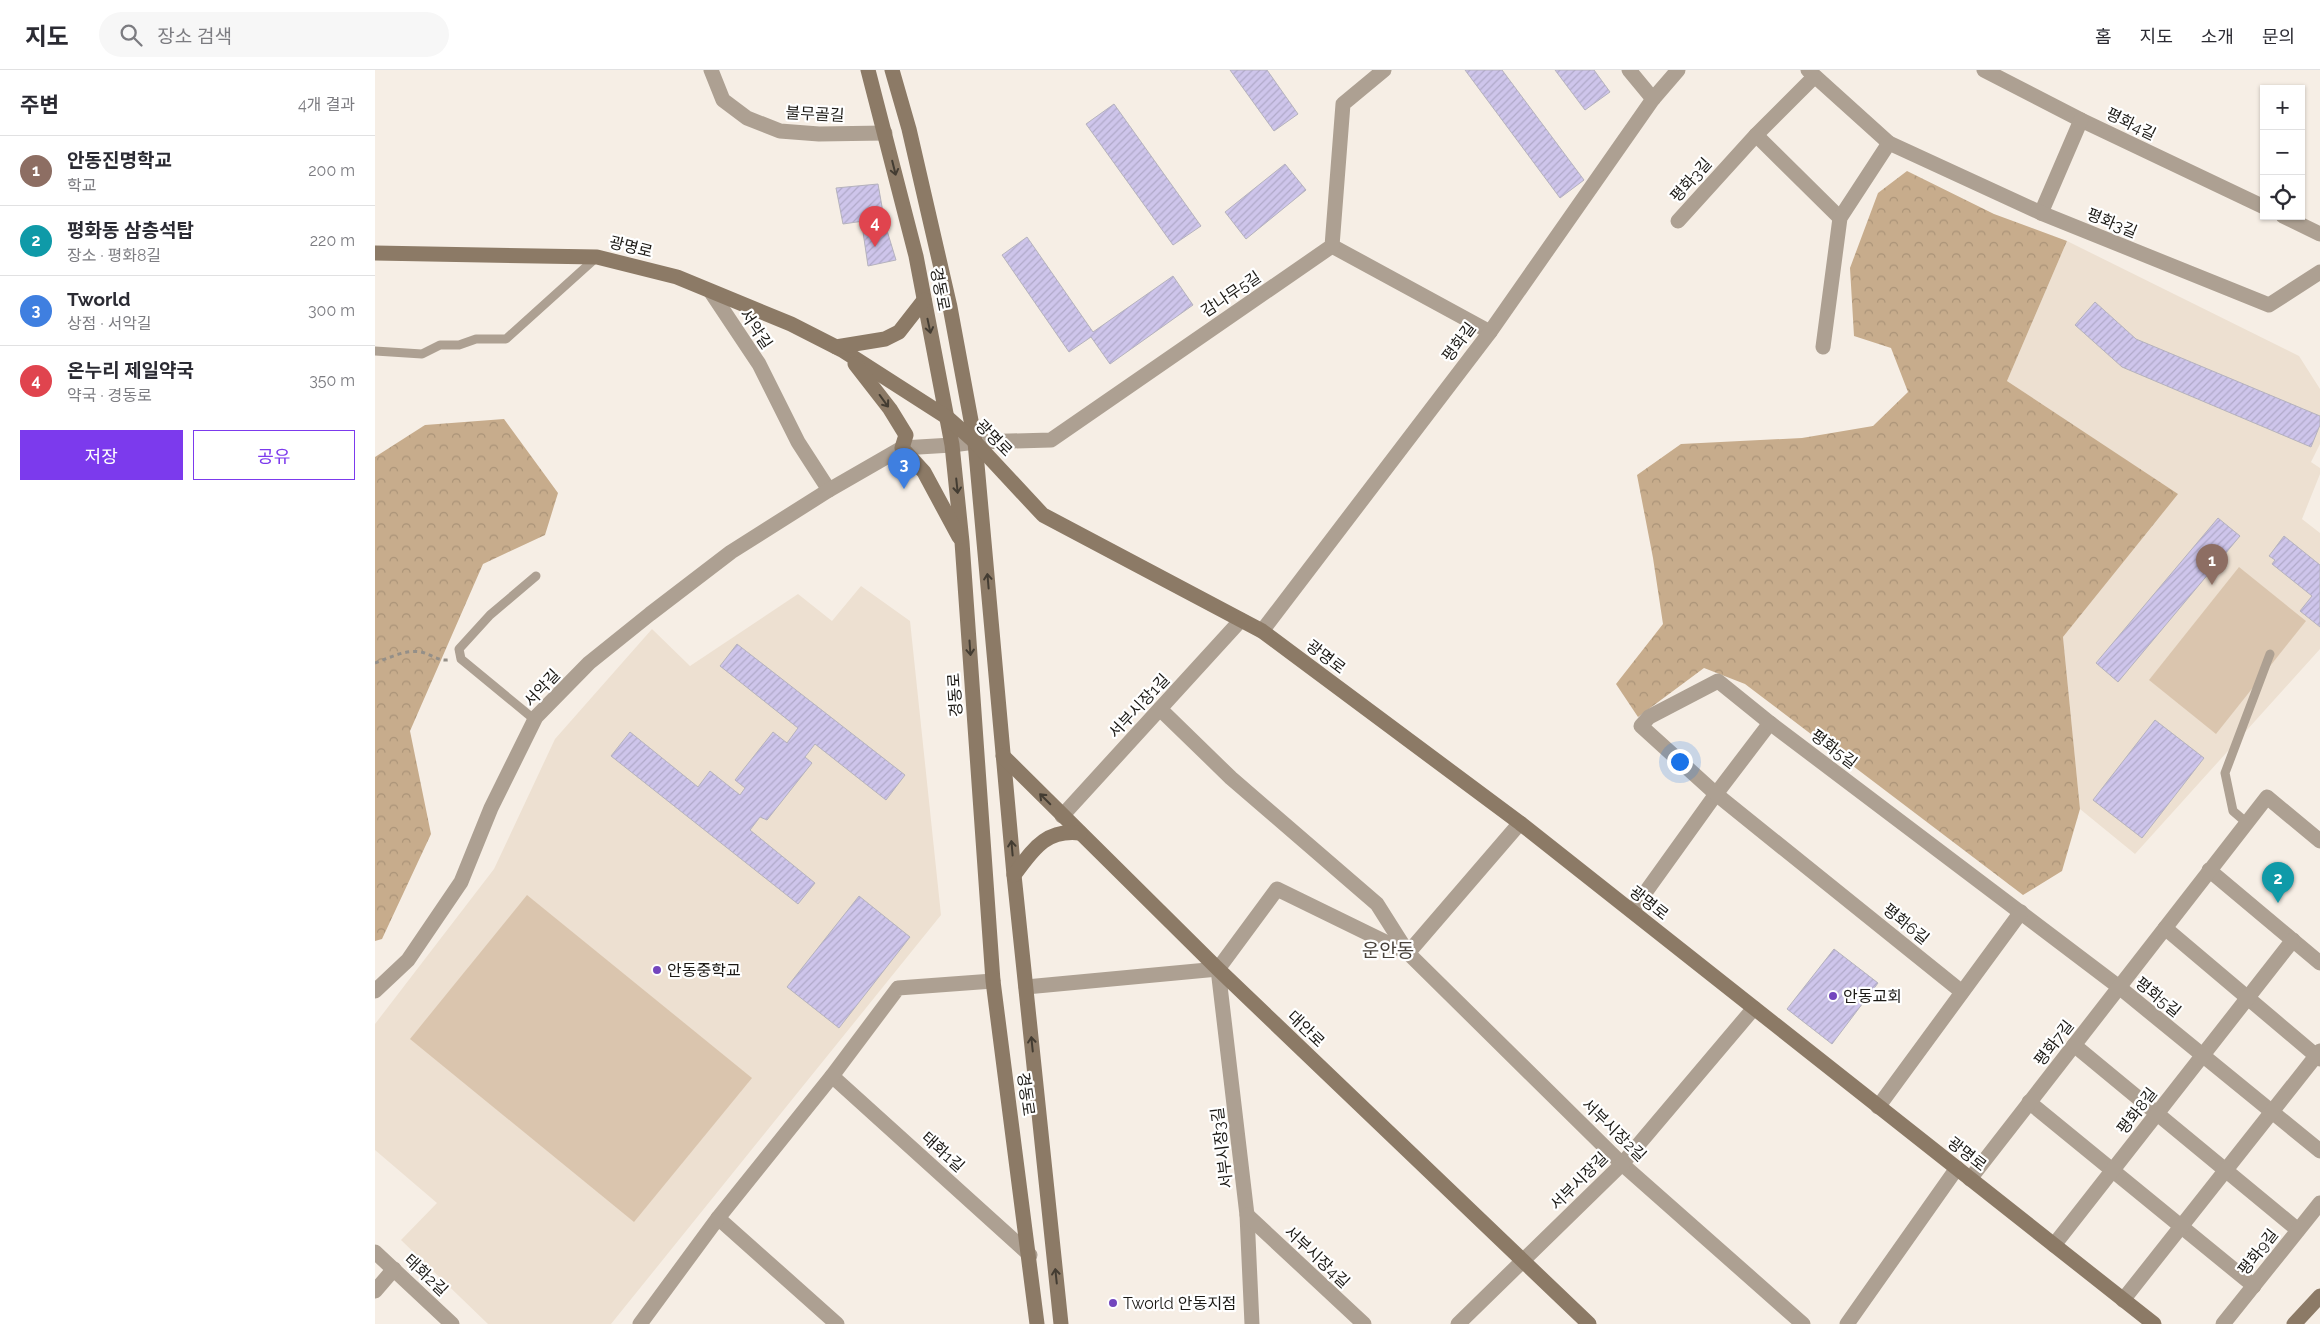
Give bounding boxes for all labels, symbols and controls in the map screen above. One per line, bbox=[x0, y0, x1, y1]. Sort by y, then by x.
search box bbox=[99, 12, 449, 57]
icon: search bbox=[117, 21, 145, 49]
text: 지도 bbox=[25, 22, 69, 51]
text: 장소 검색 bbox=[157, 25, 232, 47]
text: 홈 bbox=[2095, 26, 2112, 47]
text: 지도 bbox=[2140, 26, 2173, 47]
text: 소개 bbox=[2201, 26, 2234, 47]
text: 문의 bbox=[2262, 26, 2295, 47]
map controls bbox=[2260, 85, 2305, 220]
button: + bbox=[2260, 85, 2305, 130]
text: 주변 bbox=[20, 92, 59, 117]
text: 4개 결과 bbox=[298, 95, 355, 114]
street label: 불무골길 bbox=[785, 103, 845, 125]
street label: 평화4길 bbox=[2103, 104, 2159, 144]
button: − bbox=[2260, 130, 2305, 175]
text: 안동진명학교 bbox=[67, 149, 172, 171]
street label: 평화3길 bbox=[1666, 154, 1716, 206]
one-way arrow bbox=[889, 159, 899, 175]
text: 1 bbox=[32, 161, 40, 180]
text: 200 m bbox=[308, 161, 355, 180]
button: locate bbox=[2260, 175, 2305, 220]
text: 학교 bbox=[67, 176, 96, 195]
street label: 평화3길 bbox=[2084, 204, 2140, 242]
pin: 4 bbox=[859, 206, 891, 247]
text: 평화동 삼층석탑 bbox=[67, 219, 194, 241]
text: 2 bbox=[31, 231, 41, 250]
text: 220 m bbox=[310, 231, 355, 250]
street label: 광명로 bbox=[607, 232, 655, 262]
text: 장소 · 평화8길 bbox=[67, 246, 161, 265]
street label: 경동로 bbox=[926, 266, 954, 313]
street label: 감나무5길 bbox=[1198, 267, 1264, 321]
text: Tworld bbox=[67, 288, 131, 310]
text: 3 bbox=[32, 301, 40, 320]
text: 300 m bbox=[308, 301, 355, 320]
street label: 서악길 bbox=[736, 305, 776, 353]
text: 상점 · 서악길 bbox=[67, 314, 152, 333]
one-way arrow bbox=[925, 318, 935, 334]
street label: 평화길 bbox=[1438, 319, 1480, 365]
text: 온누리 제일약국 bbox=[67, 359, 194, 381]
text: 4 bbox=[31, 371, 41, 390]
text: 350 m bbox=[309, 371, 355, 390]
text: 약국 · 경동로 bbox=[67, 386, 152, 405]
one-way arrow bbox=[879, 394, 890, 407]
street label: 광명로 bbox=[972, 416, 1017, 461]
button: 저장 bbox=[20, 430, 183, 480]
button: 공유 bbox=[193, 430, 355, 480]
pin: 3 bbox=[888, 448, 920, 489]
one-way arrow bbox=[952, 478, 961, 494]
pin: 1 bbox=[2196, 544, 2228, 585]
one-way arrow bbox=[983, 574, 992, 590]
street label: 광명로 bbox=[1303, 636, 1350, 678]
one-way arrow bbox=[965, 640, 974, 656]
street label: 서악길 bbox=[520, 665, 564, 711]
street label: 서부시장1길 bbox=[1105, 670, 1173, 742]
street label: 경동로 bbox=[944, 672, 966, 718]
street label: 평화5길 bbox=[1807, 725, 1861, 773]
your location bbox=[1667, 749, 1693, 775]
one-way arrow bbox=[1039, 792, 1051, 805]
one-way arrow bbox=[1007, 840, 1017, 856]
pin: 2 bbox=[2262, 862, 2294, 903]
street label: 광명로 bbox=[1626, 882, 1672, 924]
street label: 평화6길 bbox=[1879, 900, 1933, 948]
district label: 운안동 bbox=[1362, 939, 1414, 961]
place label: 안동중학교 bbox=[667, 961, 741, 980]
marker: 안동중학교 bbox=[651, 964, 663, 976]
street label: 평화5길 bbox=[2131, 973, 2185, 1021]
place label: 안동교회 bbox=[1843, 987, 1902, 1006]
marker: 안동교회 bbox=[1827, 990, 1839, 1002]
street label: 대안로 bbox=[1284, 1007, 1329, 1051]
street label: 평화7길 bbox=[2030, 1016, 2078, 1070]
one-way arrow bbox=[1027, 1037, 1037, 1053]
street label: 경동로 bbox=[1014, 1071, 1039, 1117]
street label: 평화8길 bbox=[2113, 1084, 2161, 1138]
street label: 서부시장2길 bbox=[1578, 1095, 1650, 1165]
street label: 서부시장3길 bbox=[1208, 1106, 1236, 1190]
street label: 태화1길 bbox=[918, 1128, 968, 1176]
street label: 광명로 bbox=[1944, 1133, 1990, 1175]
street label: 서부시장길 bbox=[1546, 1148, 1612, 1214]
street label: 서부시장4길 bbox=[1280, 1222, 1354, 1292]
street label: 평화9길 bbox=[2234, 1225, 2282, 1279]
street label: 태화2길 bbox=[400, 1250, 452, 1300]
one-way arrow bbox=[1051, 1268, 1061, 1284]
place label: Tworld 안동지점 bbox=[1123, 1294, 1237, 1313]
marker: Tworld 안동지점 bbox=[1107, 1297, 1119, 1309]

